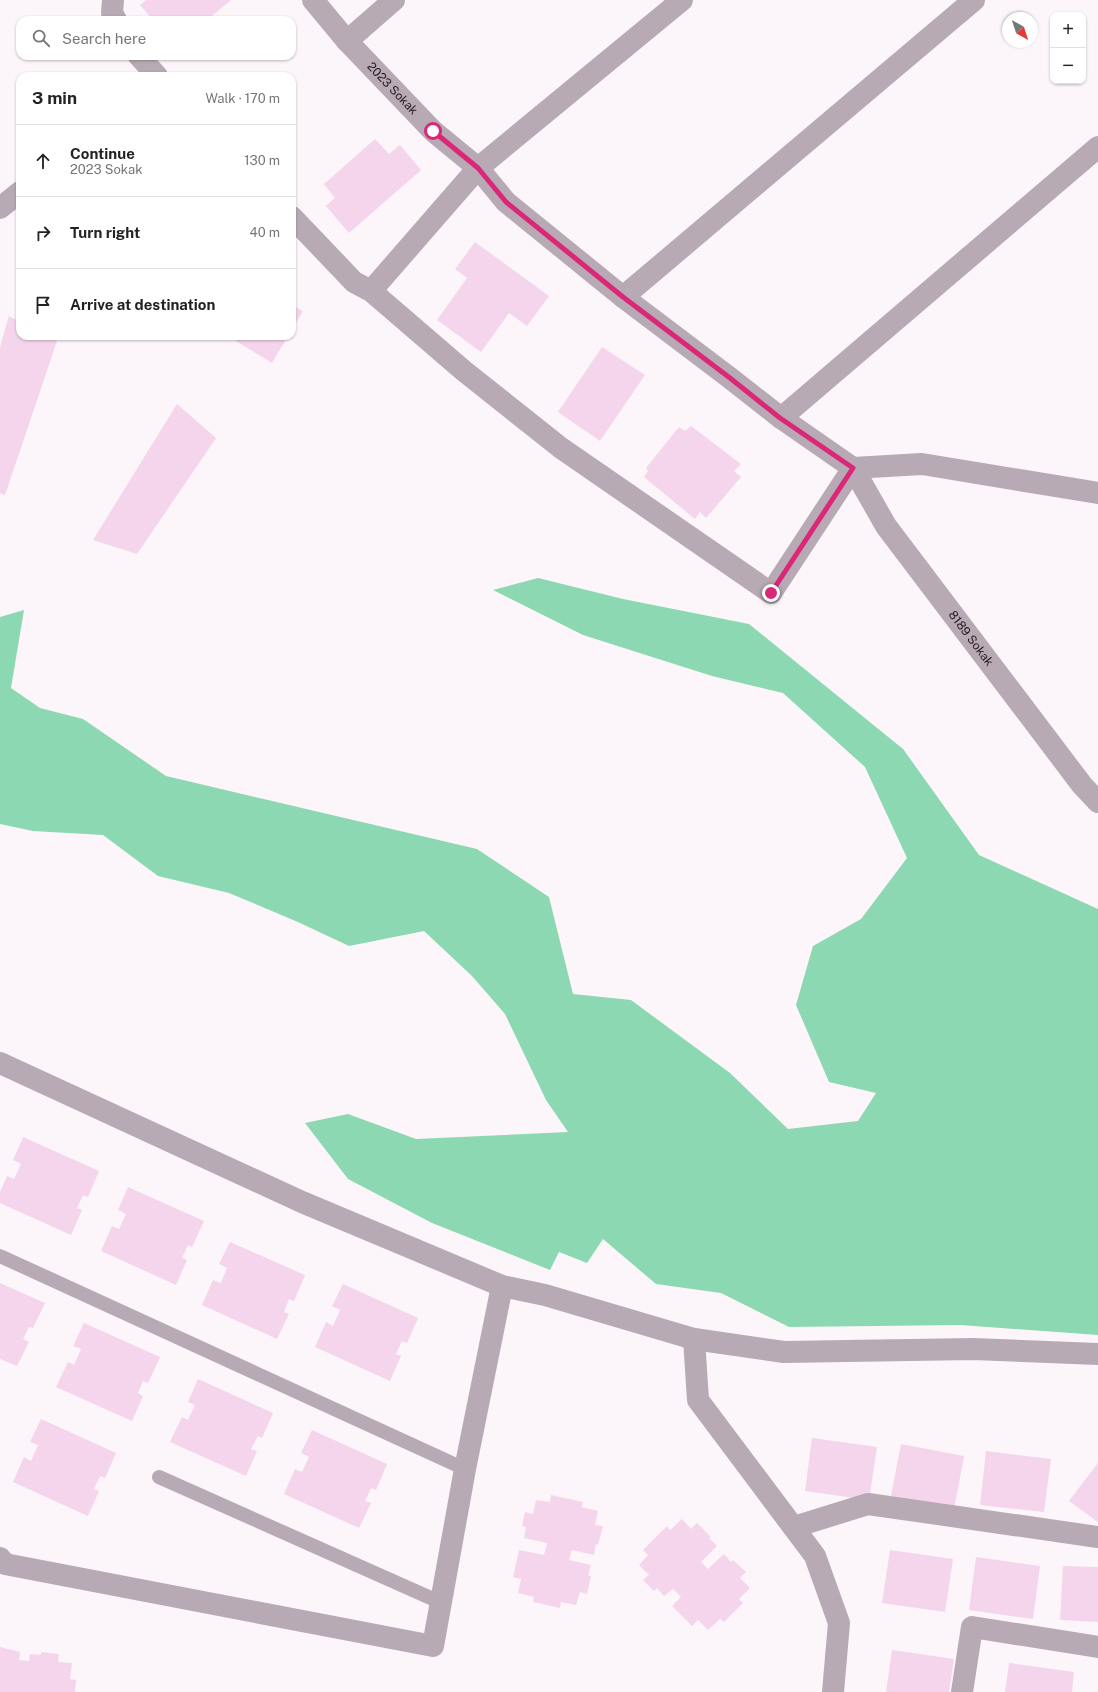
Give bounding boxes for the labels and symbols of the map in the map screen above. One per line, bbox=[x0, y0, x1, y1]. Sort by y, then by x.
north arrow bbox=[1002, 12, 1038, 48]
street label: 2023 Sokak bbox=[364, 59, 421, 118]
route start bbox=[424, 122, 442, 140]
route end bbox=[762, 584, 780, 602]
street label: 8189 Sokak bbox=[946, 608, 997, 669]

